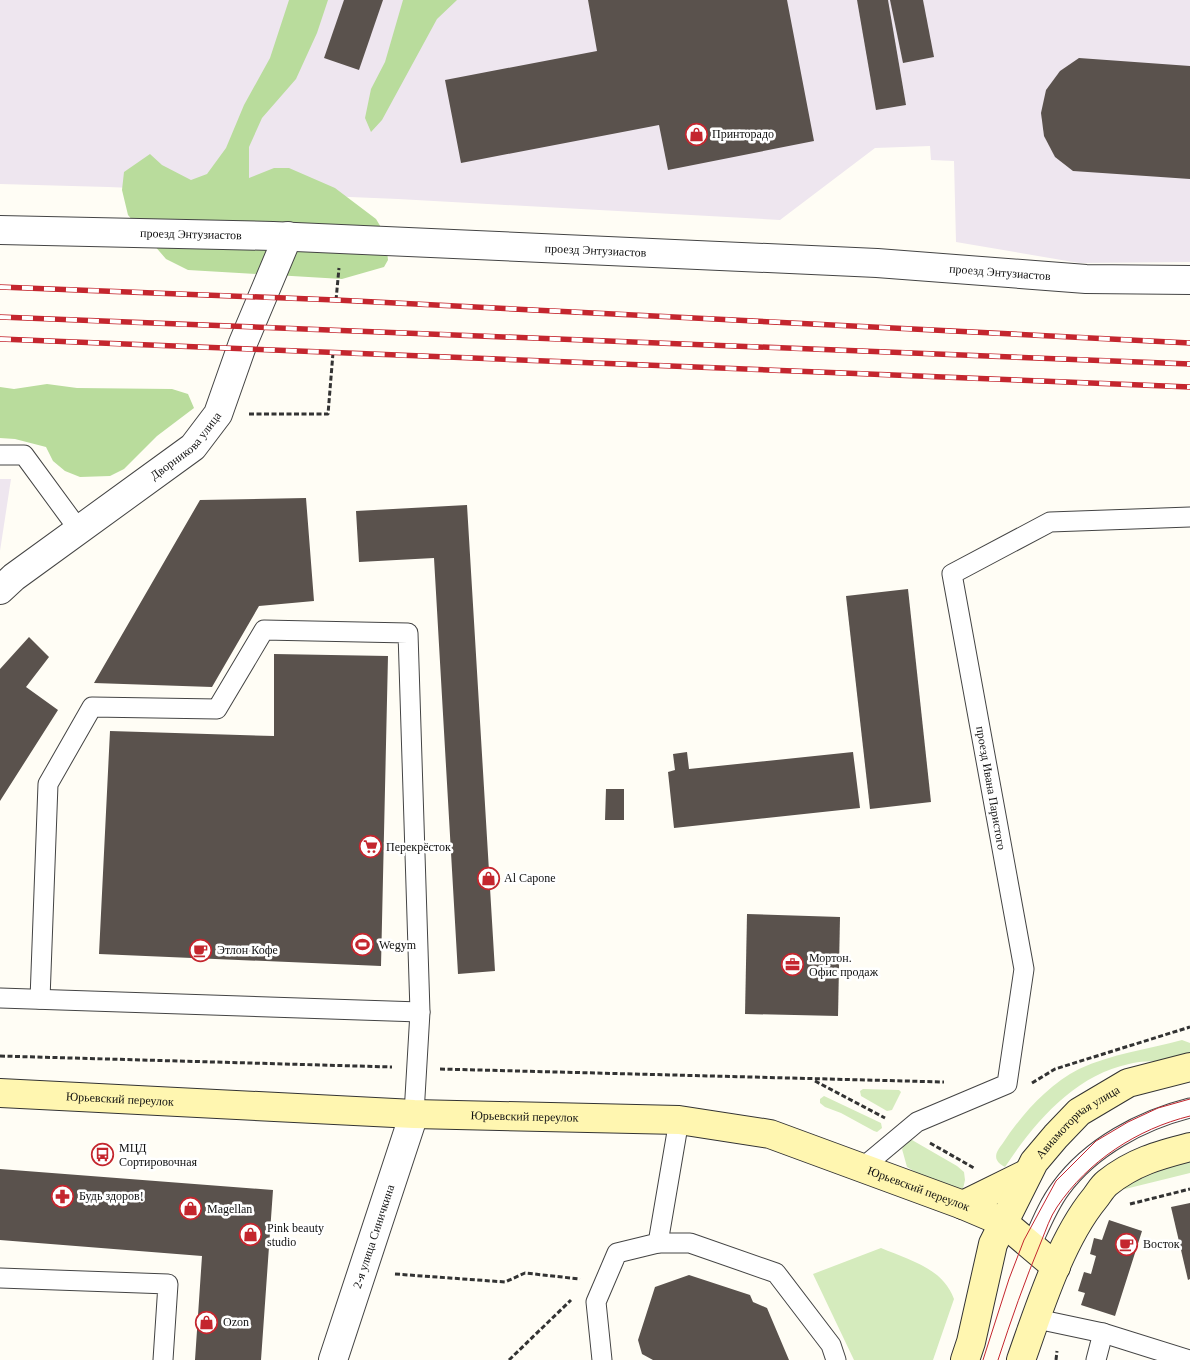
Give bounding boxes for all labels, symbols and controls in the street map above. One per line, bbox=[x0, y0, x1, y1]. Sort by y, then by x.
shop icon: Принторадо bbox=[684, 122, 708, 146]
place label: Принторадо bbox=[712, 127, 774, 141]
street label: проезд Энтузиастов bbox=[140, 226, 242, 242]
street label: проезд Энтузиастов bbox=[544, 241, 647, 260]
street label: проезд Энтузиастов bbox=[949, 262, 1052, 283]
street label: Дворникова улица bbox=[148, 408, 225, 483]
street label: проезд Ивана Паристого bbox=[973, 725, 1009, 851]
supermarket icon: Перекрёсток bbox=[358, 835, 382, 859]
place label: Перекрёсток bbox=[386, 840, 451, 854]
shop icon: Al Capone bbox=[476, 866, 500, 890]
place label: Al Capone bbox=[504, 871, 556, 885]
sports icon: Wegym bbox=[351, 933, 375, 957]
cafe icon: Этлон Кофе bbox=[189, 938, 213, 962]
place label: Wegym bbox=[379, 938, 417, 952]
place label: Этлон Кофе bbox=[217, 943, 278, 957]
place label: Мортон. Офис продаж bbox=[809, 951, 879, 979]
office icon: Мортон. Офис продаж bbox=[781, 953, 805, 977]
street label: Авиамоторная улица bbox=[1033, 1082, 1123, 1161]
street label: Юрьевский переулок bbox=[66, 1089, 174, 1109]
street label: Юрьевский переулок bbox=[470, 1108, 579, 1125]
place label: МЦД Сортировочная bbox=[119, 1141, 198, 1169]
bus stop icon: МЦД Сортировочная bbox=[91, 1143, 115, 1167]
street label: Юрьевский переулок bbox=[866, 1163, 972, 1214]
street label: 2-я улица Синичкина bbox=[350, 1182, 397, 1290]
pharmacy icon: Будь здоров! bbox=[51, 1184, 75, 1208]
place label: Будь здоров! bbox=[79, 1189, 144, 1203]
shop icon: Magellan bbox=[179, 1197, 203, 1221]
place label: Magellan bbox=[207, 1202, 252, 1216]
place label: Pink beauty studio bbox=[267, 1221, 324, 1249]
shop icon: Pink beauty studio bbox=[239, 1223, 263, 1247]
cafe icon: Восток bbox=[1115, 1232, 1139, 1256]
place label: Восток bbox=[1143, 1237, 1180, 1251]
shop icon: Ozon bbox=[195, 1310, 219, 1334]
place label: Ozon bbox=[223, 1315, 249, 1329]

